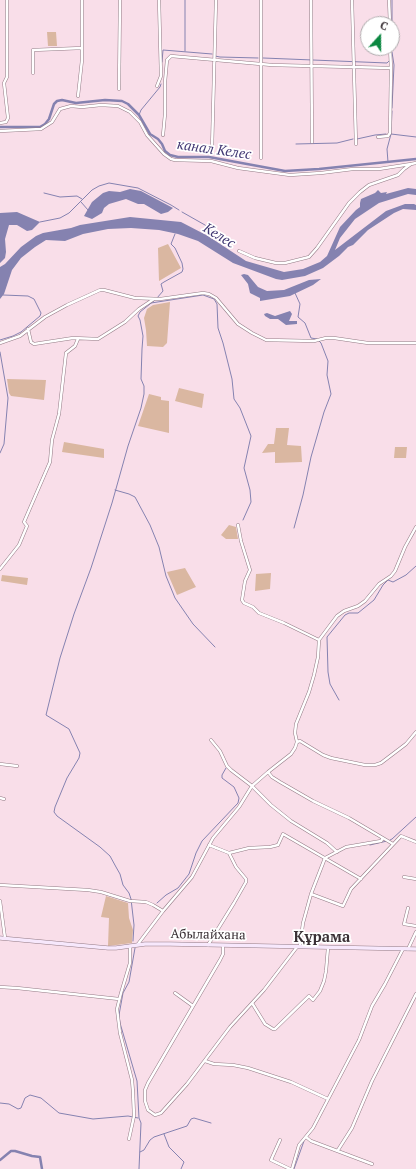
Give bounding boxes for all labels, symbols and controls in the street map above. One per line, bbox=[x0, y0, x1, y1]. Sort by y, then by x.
north arrow bbox=[360, 16, 400, 56]
text: С bbox=[378, 18, 390, 34]
water label: канал Келес bbox=[176, 136, 252, 164]
water label: Келес bbox=[200, 220, 238, 252]
street label: Абылайхана bbox=[170, 927, 246, 943]
district label: Құрама bbox=[294, 929, 350, 947]

